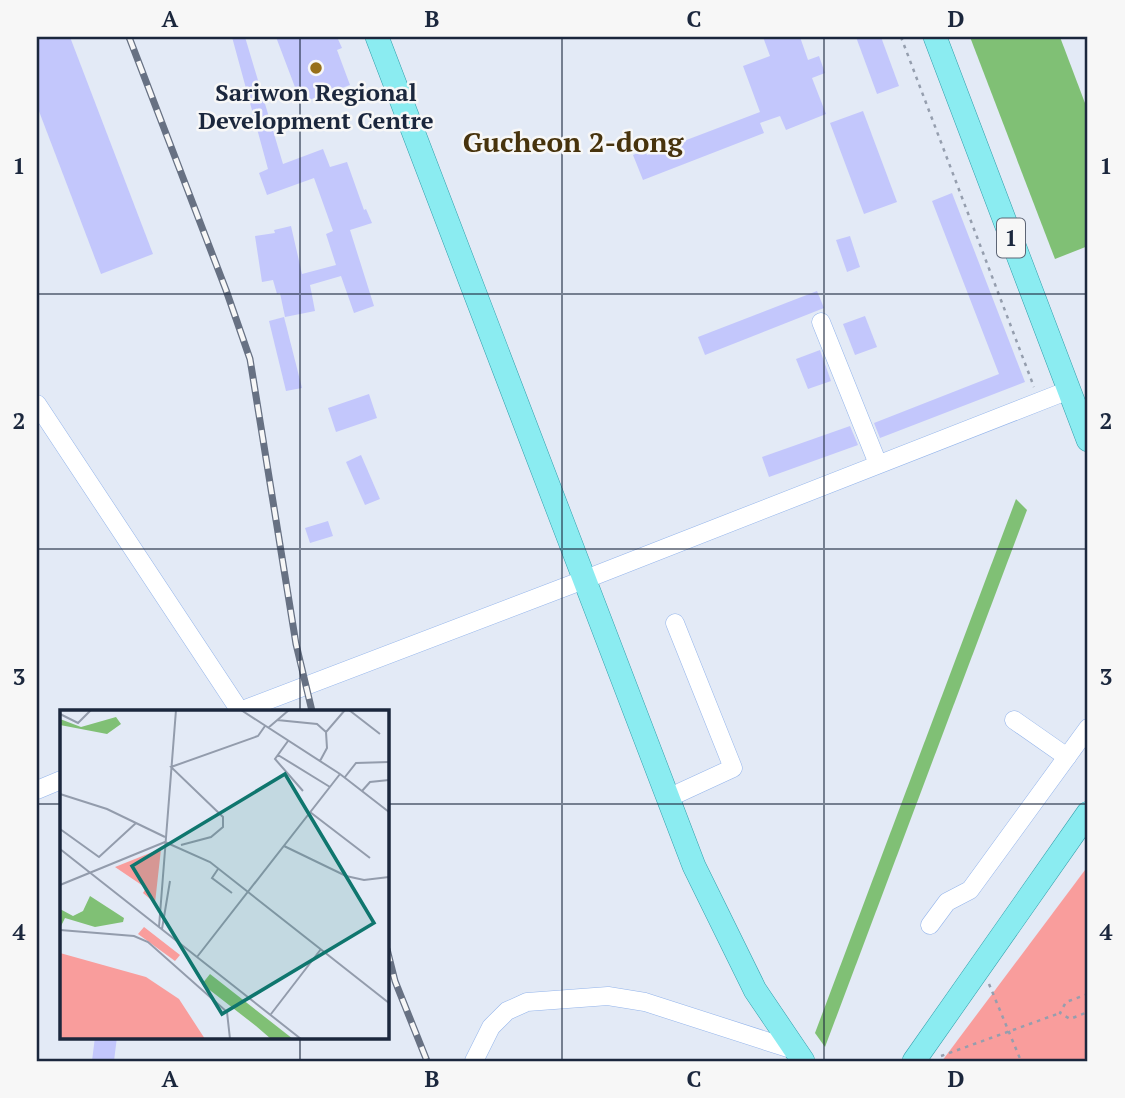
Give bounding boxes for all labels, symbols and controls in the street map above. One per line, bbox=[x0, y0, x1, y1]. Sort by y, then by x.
text: A bbox=[162, 3, 179, 34]
text: B bbox=[425, 3, 440, 34]
text: C bbox=[687, 3, 702, 34]
text: D bbox=[948, 3, 965, 34]
marker: Sariwon Regional Development Centre bbox=[308, 60, 324, 76]
place label: Sariwon Regional Development Centre bbox=[198, 76, 434, 136]
district label: Gucheon 2-dong bbox=[463, 123, 685, 160]
text: 1 bbox=[13, 150, 26, 181]
text: 1 bbox=[1100, 150, 1113, 181]
road number: 1 bbox=[997, 218, 1025, 258]
text: 2 bbox=[13, 405, 26, 436]
text: 2 bbox=[1100, 405, 1113, 436]
text: 3 bbox=[13, 661, 26, 692]
text: 3 bbox=[1100, 661, 1113, 692]
inset map bbox=[60, 710, 388, 1038]
text: 4 bbox=[13, 916, 26, 947]
text: 4 bbox=[1100, 916, 1113, 947]
text: A bbox=[162, 1063, 179, 1094]
text: B bbox=[425, 1063, 440, 1094]
text: C bbox=[687, 1063, 702, 1094]
text: D bbox=[948, 1063, 965, 1094]

